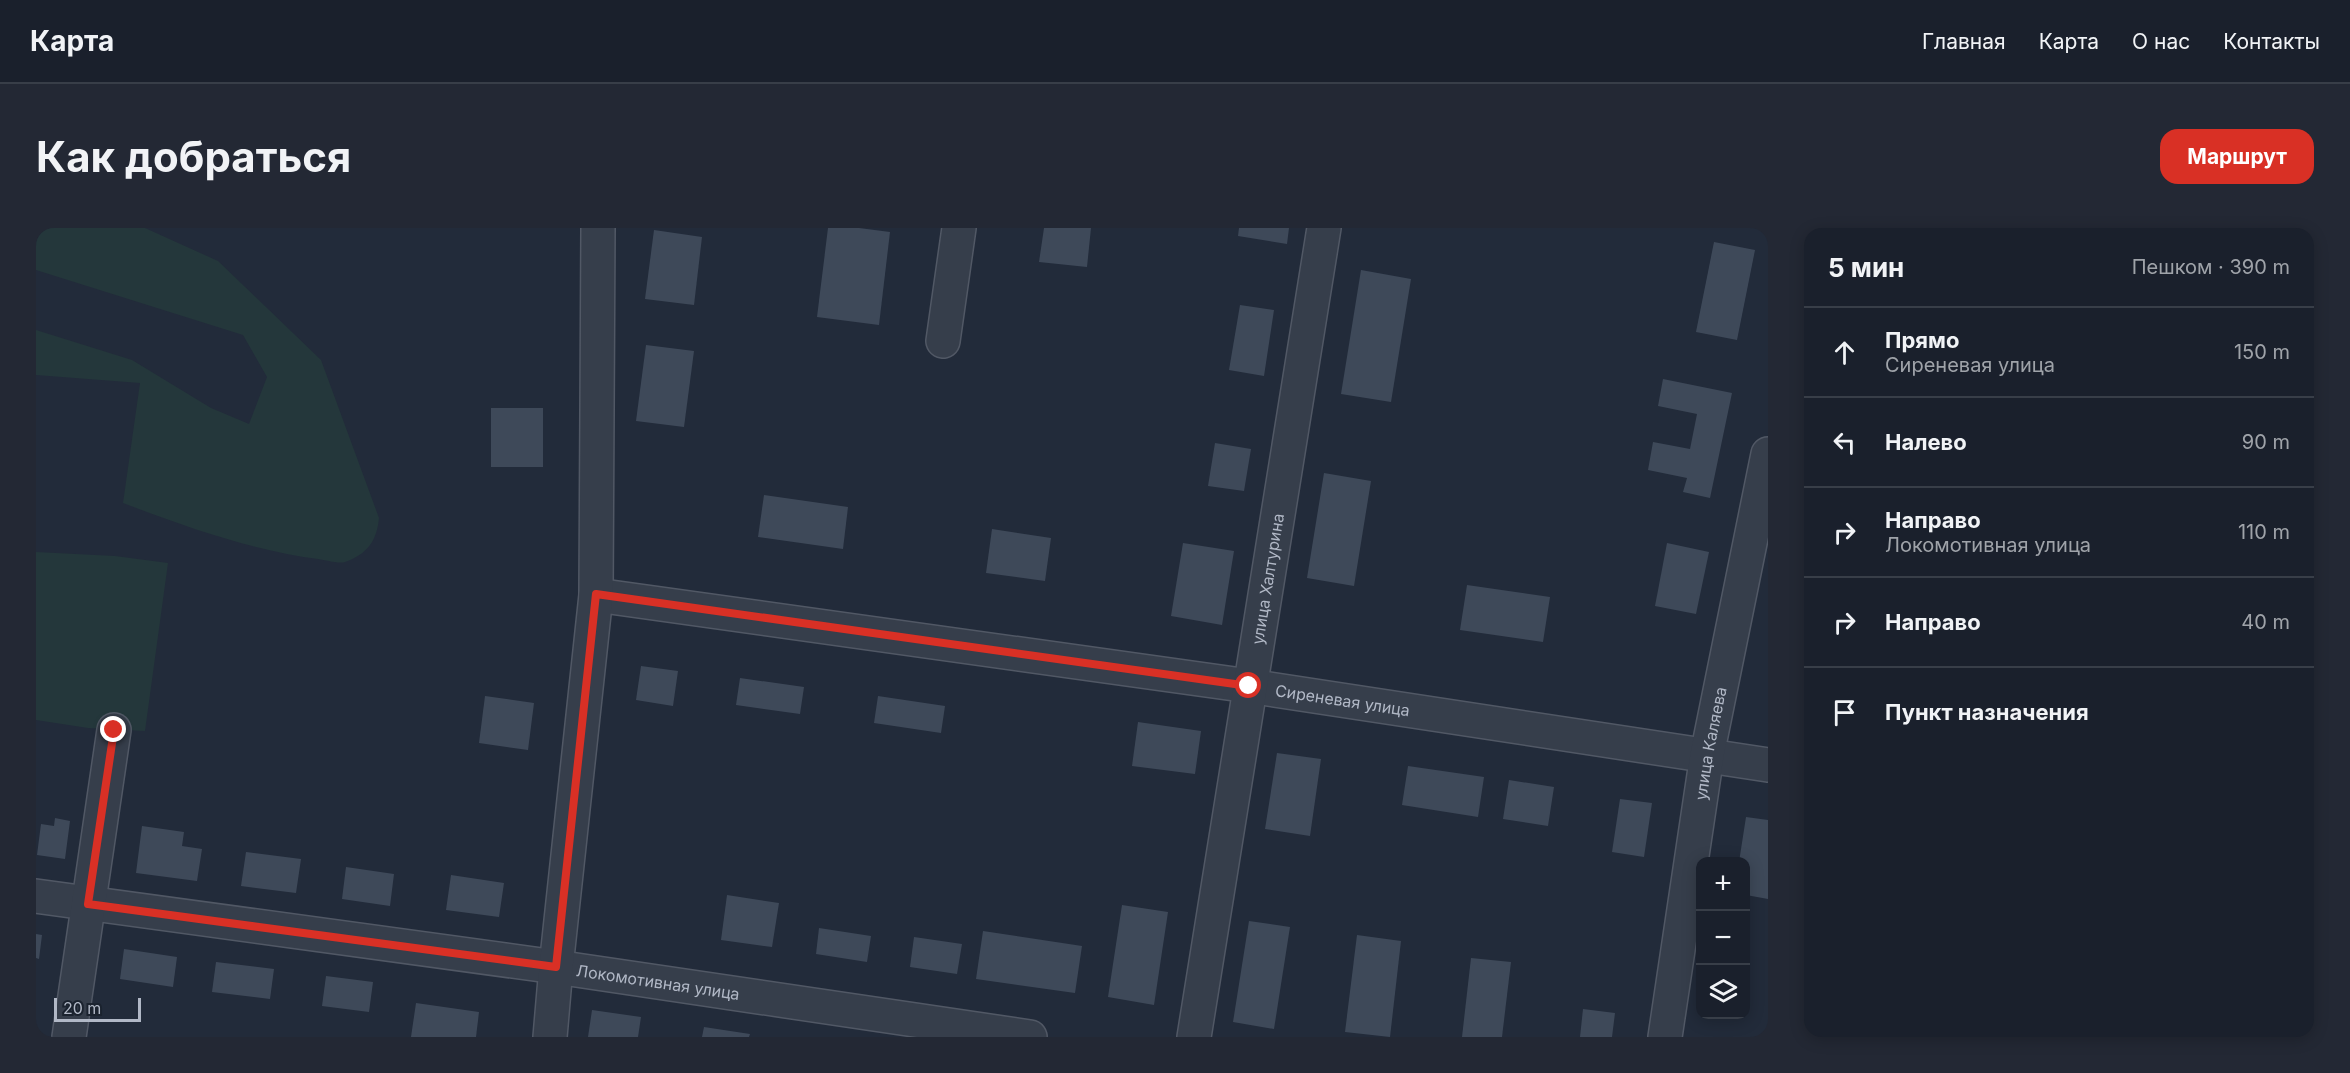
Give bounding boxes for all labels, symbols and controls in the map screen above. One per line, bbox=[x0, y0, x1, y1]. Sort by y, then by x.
text: Карта bbox=[30, 24, 114, 58]
text: Главная bbox=[1922, 29, 2006, 54]
text: Карта bbox=[2039, 29, 2099, 54]
text: О нас bbox=[2132, 29, 2190, 54]
text: Контакты bbox=[2223, 29, 2320, 54]
button: Маршрут bbox=[2160, 129, 2314, 184]
text: Как добраться bbox=[36, 131, 351, 182]
text: 5 мин bbox=[1828, 252, 1904, 283]
text: Пешком · 390 m bbox=[2132, 255, 2290, 279]
text: Прямо bbox=[1885, 327, 1959, 353]
icon: ahead bbox=[1828, 336, 1861, 369]
text: 150 m bbox=[2234, 340, 2290, 364]
text: Сиреневая улица bbox=[1885, 353, 2055, 377]
icon: left bbox=[1828, 426, 1861, 459]
text: Налево bbox=[1885, 429, 1967, 455]
text: 90 m bbox=[2242, 430, 2290, 454]
text: Направо bbox=[1885, 507, 1981, 533]
street label: улица Халтурина bbox=[1247, 512, 1288, 646]
icon: right bbox=[1828, 516, 1861, 549]
text: 110 m bbox=[2238, 520, 2290, 544]
text: Локомотивная улица bbox=[1885, 533, 2091, 557]
icon: right bbox=[1828, 606, 1861, 639]
text: Направо bbox=[1885, 609, 1981, 635]
text: 40 m bbox=[2241, 610, 2290, 634]
route start bbox=[1235, 672, 1261, 698]
street label: Сиреневая улица bbox=[1274, 680, 1411, 720]
street label: улица Каляева bbox=[1690, 685, 1731, 802]
icon: arrive bbox=[1828, 696, 1861, 729]
text: Пункт назначения bbox=[1885, 699, 2089, 725]
route end bbox=[100, 716, 126, 742]
map controls bbox=[1696, 857, 1750, 1019]
button: + bbox=[1696, 857, 1750, 911]
button: − bbox=[1696, 911, 1750, 965]
street label: Локомотивная улица bbox=[575, 960, 741, 1004]
button: layers bbox=[1696, 965, 1750, 1019]
scale bar bbox=[54, 995, 141, 1022]
text: 20 m bbox=[63, 998, 101, 1018]

